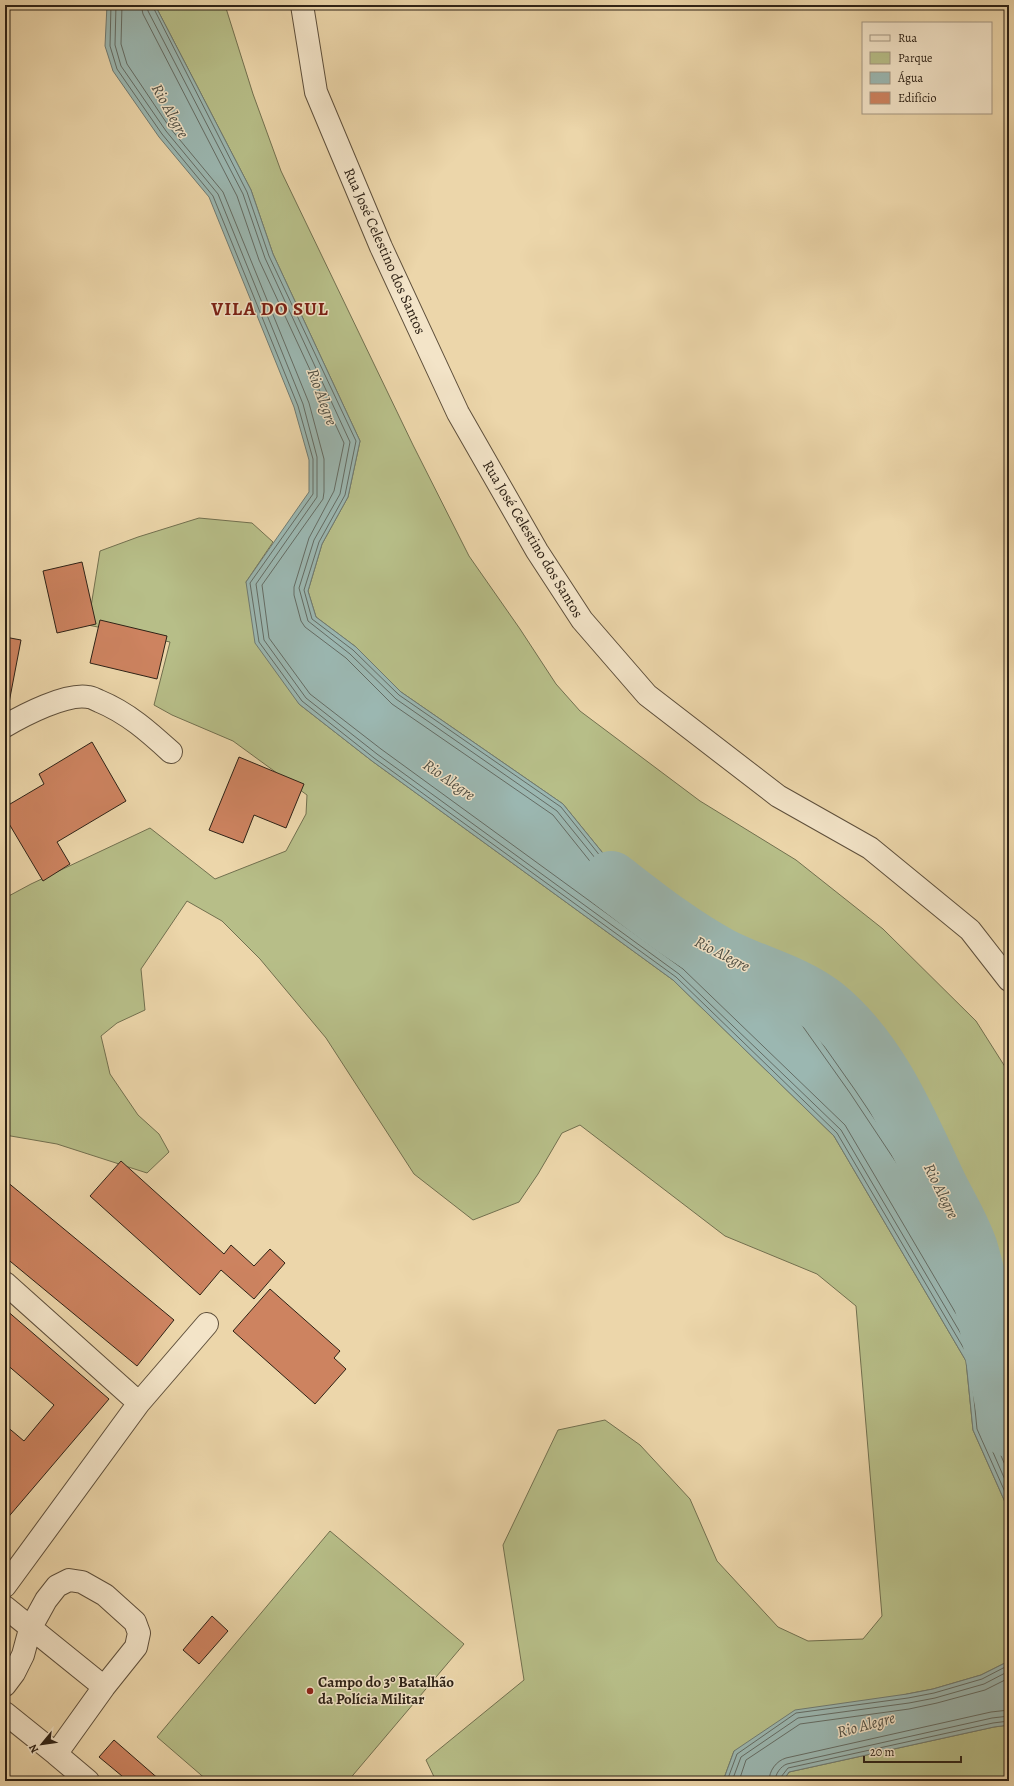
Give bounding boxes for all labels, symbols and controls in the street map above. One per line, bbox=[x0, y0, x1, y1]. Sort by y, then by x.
legend bbox=[862, 22, 992, 114]
text: Rua bbox=[898, 30, 917, 46]
text: Parque bbox=[898, 50, 933, 66]
text: Água bbox=[897, 70, 924, 86]
water label: Rio Alegre bbox=[146, 80, 194, 142]
text: Edifício bbox=[898, 90, 936, 106]
street label: Rua José Celestino dos Santos bbox=[339, 165, 431, 337]
district label: VILA DO SUL bbox=[210, 296, 329, 322]
water label: Rio Alegre bbox=[302, 366, 343, 429]
street label: Rua José Celestino dos Santos bbox=[478, 457, 588, 621]
water label: Rio Alegre bbox=[419, 754, 480, 806]
water label: Rio Alegre bbox=[691, 931, 754, 977]
water label: Rio Alegre bbox=[918, 1160, 964, 1223]
place label: Campo do 3º Batalhão da Polícia Militar bbox=[318, 1672, 454, 1709]
marker: Campo do 3º Batalhão da Polícia Militar bbox=[305, 1686, 315, 1696]
water label: Rio Alegre bbox=[835, 1707, 898, 1743]
north arrow bbox=[22, 1724, 62, 1764]
scale bar bbox=[864, 1738, 961, 1764]
text: N bbox=[25, 1741, 42, 1756]
text: 20 m bbox=[870, 1744, 894, 1760]

